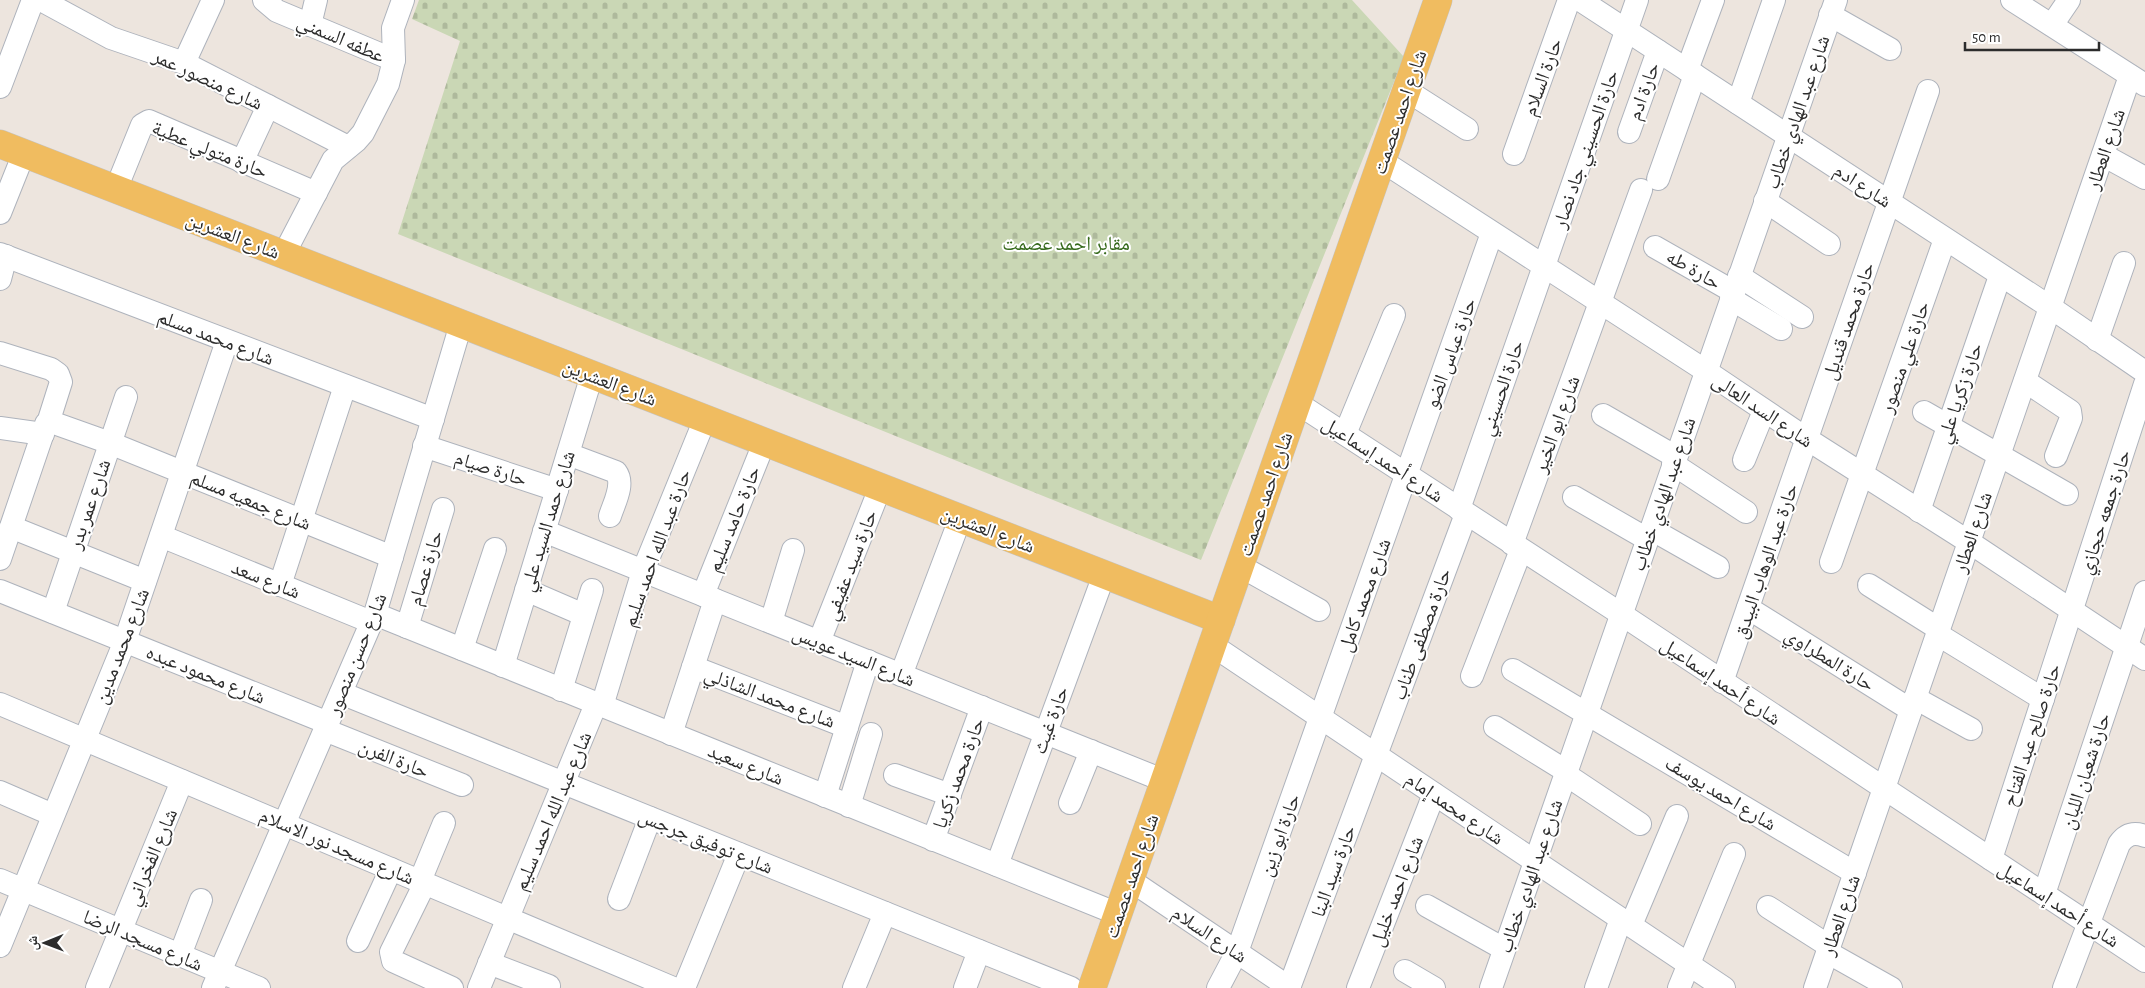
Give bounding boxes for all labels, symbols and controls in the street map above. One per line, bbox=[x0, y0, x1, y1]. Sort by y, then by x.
street label: عطفه السمني bbox=[292, 12, 387, 71]
scale bar bbox=[1965, 20, 2099, 52]
text: 50 m bbox=[1972, 30, 2001, 45]
street label: شارع عبد الهادي خطاب bbox=[1762, 33, 1838, 194]
street label: حارة السلام bbox=[1520, 36, 1569, 120]
street label: شارع منصور عمر bbox=[148, 45, 266, 116]
street label: شارع احمد عصمت bbox=[1369, 48, 1432, 178]
street label: حارة ادم bbox=[1624, 60, 1666, 124]
street label: حارة الحسيني جاد نصار bbox=[1549, 67, 1627, 234]
street label: شارع العطار bbox=[2082, 106, 2131, 194]
street label: حارة متولي عطية bbox=[147, 118, 271, 187]
street label: شارع ادم bbox=[1828, 160, 1895, 214]
street label: شارع العشرين bbox=[182, 209, 282, 265]
park label: مقابر احمد عصمت bbox=[1002, 234, 1130, 255]
street label: حارة طه bbox=[1663, 246, 1724, 293]
street label: حارة محمد قنديل bbox=[1819, 260, 1879, 383]
street label: حارة عباس الضو bbox=[1422, 295, 1481, 411]
street label: حارة علي منصور bbox=[1876, 299, 1938, 418]
street label: شارع محمد مسلم bbox=[154, 307, 276, 372]
street label: حارة الحسيني bbox=[1476, 338, 1532, 440]
street label: حارة زكريا علي bbox=[1933, 340, 1991, 448]
street label: شارع العشرين bbox=[559, 356, 659, 412]
street label: شارع السد العالى bbox=[1707, 370, 1816, 453]
street label: شارع ابو الخير bbox=[1530, 373, 1586, 477]
street label: شارع أحمد إسماعيل bbox=[1317, 411, 1448, 509]
street label: شارع عبد الهادي خطاب bbox=[1628, 415, 1704, 576]
street label: شارع احمد عصمت bbox=[1235, 430, 1298, 560]
street label: حارة جمعه حجازي bbox=[2075, 447, 2139, 579]
street label: حارة صيام bbox=[451, 448, 530, 493]
street label: شارع حمد السيد علي bbox=[517, 449, 584, 596]
street label: شارع عمر بدر bbox=[65, 457, 117, 554]
street label: حارة حامد سليم bbox=[704, 463, 767, 576]
street label: حارة عبد الله احمد سليم bbox=[619, 467, 698, 631]
street label: شارع جمعيه مسلم bbox=[186, 468, 314, 537]
street label: حارة عبد الوهاب البيدق bbox=[1730, 481, 1803, 642]
street label: شارع العطار bbox=[1949, 489, 1998, 577]
street label: شارع العشرين bbox=[937, 503, 1037, 559]
street label: حارة سيد عفيفي bbox=[821, 507, 886, 625]
street label: حارة عصام bbox=[405, 528, 450, 609]
street label: شارع محمد كامل bbox=[1335, 536, 1397, 655]
street label: شارع سعد bbox=[228, 557, 303, 605]
street label: حارة مصطفى طناب bbox=[1389, 566, 1456, 703]
street label: شارع محمد مدين bbox=[91, 586, 155, 708]
street label: شارع حسن منصور bbox=[323, 590, 392, 720]
street label: شارع السيد عويس bbox=[789, 623, 918, 692]
street label: حارة المطراوي bbox=[1778, 625, 1878, 700]
street label: شارع أحمد إسماعيل bbox=[1655, 632, 1786, 732]
street label: شارع محمود عبده bbox=[142, 642, 268, 710]
street label: حارة صالح عبد الفتاح bbox=[1999, 661, 2066, 810]
street label: شارع محمد الشاذلي bbox=[700, 664, 838, 737]
street label: حارة غيث bbox=[1029, 683, 1073, 757]
street label: حارة شعبان اللبان bbox=[2058, 710, 2115, 832]
street label: حارة محمد زكريا bbox=[930, 715, 989, 832]
street label: شارع عبد الله احمد سليم bbox=[510, 729, 598, 895]
street label: حارة الفرن bbox=[355, 736, 432, 783]
street label: شارع سعيد bbox=[704, 741, 786, 791]
street label: شارع احمد يوسف bbox=[1660, 753, 1779, 836]
street label: شارع محمد إمام bbox=[1400, 769, 1507, 851]
street label: حارة ابو زين bbox=[1256, 791, 1305, 880]
street label: شارع عبد الهادي خطاب bbox=[1495, 797, 1571, 958]
street label: شارع مسجد نور الاسلام bbox=[255, 805, 417, 891]
street label: شارع الفخراني bbox=[123, 806, 186, 911]
street label: شارع توفيق جرجس bbox=[635, 806, 776, 880]
street label: شارع احمد عصمت bbox=[1101, 812, 1164, 942]
street label: حارة سيد البنا bbox=[1308, 823, 1360, 920]
street label: شارع احمد خليل bbox=[1367, 833, 1429, 950]
street label: شارع أحمد إسماعيل bbox=[1993, 856, 2124, 954]
street label: شارع العطار bbox=[1817, 872, 1866, 960]
street label: شارع السلام bbox=[1167, 903, 1250, 970]
street label: شارع مسجد الرضا bbox=[79, 907, 205, 977]
north arrow bbox=[20, 918, 70, 968]
text: ش bbox=[26, 936, 41, 951]

